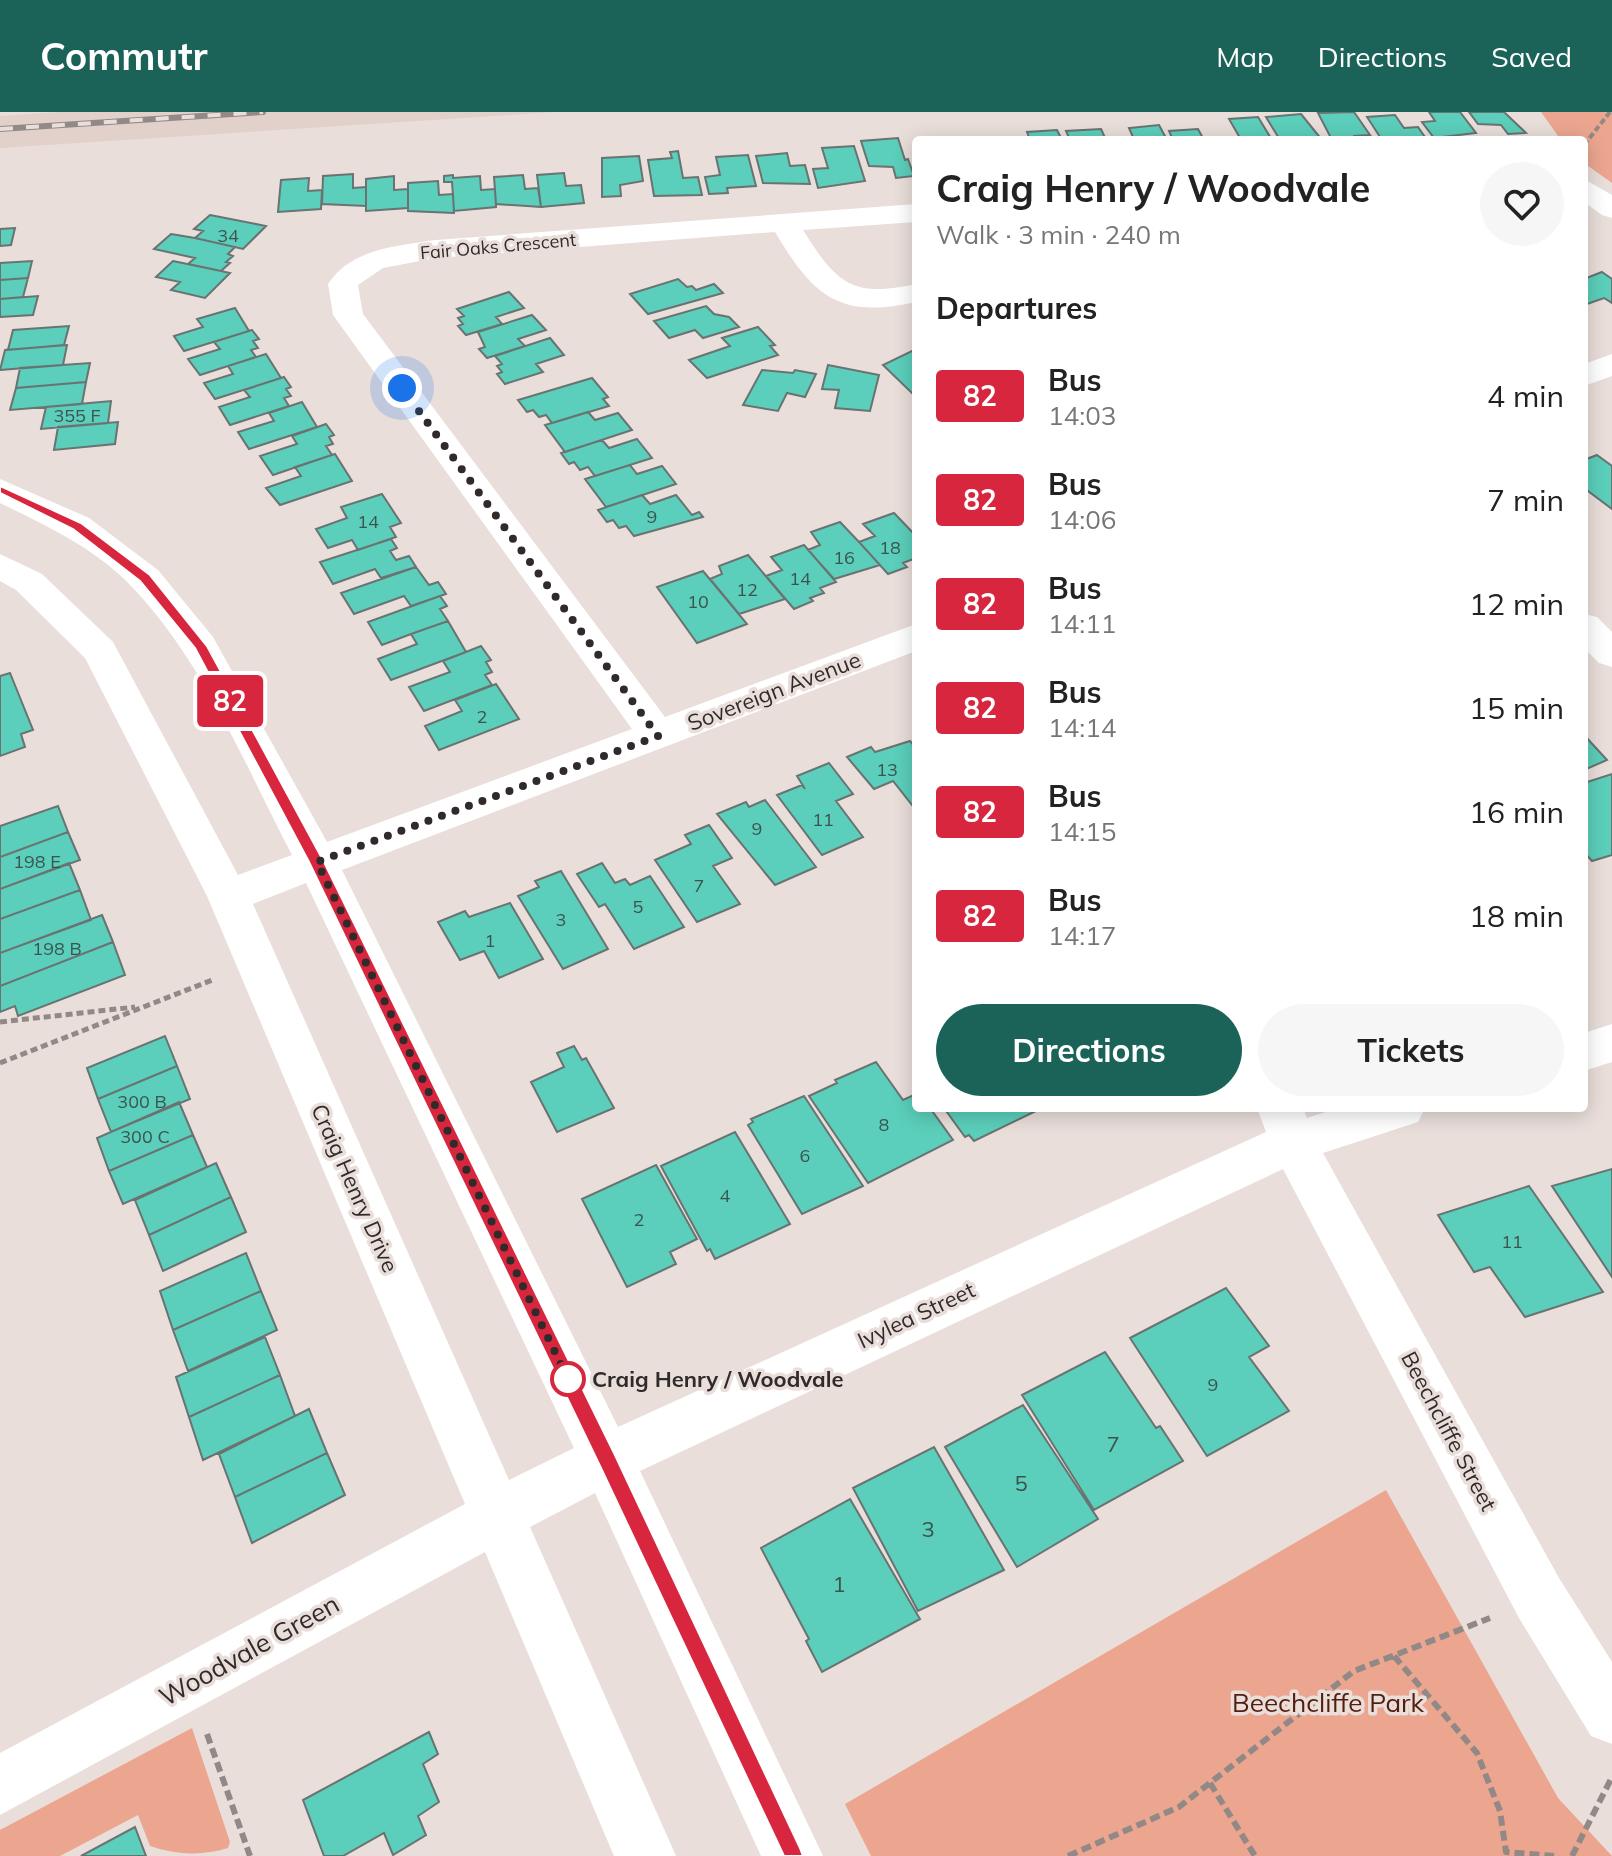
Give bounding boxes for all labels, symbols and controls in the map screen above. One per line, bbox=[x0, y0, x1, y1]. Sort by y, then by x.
text: Commutr bbox=[40, 32, 208, 80]
text: Map bbox=[1216, 39, 1274, 74]
text: Directions bbox=[1318, 39, 1447, 74]
text: Saved bbox=[1491, 39, 1572, 74]
button: heart bbox=[1480, 162, 1564, 246]
text: Craig Henry / Woodvale bbox=[936, 164, 1370, 212]
text: Walk · 3 min · 240 m bbox=[936, 218, 1181, 251]
house number: 34 bbox=[217, 224, 239, 247]
street label: Fair Oaks Crescent bbox=[419, 228, 577, 264]
text: Departures bbox=[936, 289, 1097, 327]
text: Bus bbox=[1048, 361, 1102, 399]
your location bbox=[382, 368, 422, 408]
text: 4 min bbox=[1487, 377, 1564, 415]
text: 82 bbox=[963, 378, 997, 413]
text: 14:03 bbox=[1048, 399, 1116, 432]
house number: 355 F bbox=[53, 404, 101, 427]
text: Bus bbox=[1048, 465, 1102, 503]
text: 7 min bbox=[1487, 481, 1564, 519]
text: 82 bbox=[963, 482, 997, 517]
text: 14:06 bbox=[1048, 503, 1116, 536]
house number: 9 bbox=[647, 505, 657, 528]
house number: 14 bbox=[357, 510, 379, 533]
house number: 18 bbox=[879, 536, 901, 559]
house number: 16 bbox=[833, 546, 855, 569]
house number: 14 bbox=[789, 567, 811, 590]
text: Bus bbox=[1048, 569, 1102, 607]
house number: 12 bbox=[736, 578, 758, 601]
text: 12 min bbox=[1469, 585, 1564, 623]
text: 82 bbox=[963, 586, 997, 621]
house number: 10 bbox=[687, 590, 709, 613]
text: 14:11 bbox=[1048, 607, 1116, 640]
street label: Sovereign Avenue bbox=[683, 645, 865, 737]
text: Bus bbox=[1048, 673, 1102, 711]
line badge: 82 bbox=[194, 675, 266, 727]
text: 82 bbox=[213, 683, 247, 718]
text: 15 min bbox=[1469, 689, 1564, 727]
text: 82 bbox=[963, 690, 997, 725]
house number: 2 bbox=[477, 705, 487, 728]
text: 14:14 bbox=[1048, 711, 1116, 744]
house number: 13 bbox=[876, 758, 898, 781]
text: Bus bbox=[1048, 777, 1102, 815]
text: 16 min bbox=[1469, 793, 1564, 831]
text: 82 bbox=[963, 794, 997, 829]
house number: 11 bbox=[812, 808, 834, 831]
text: 14:15 bbox=[1048, 815, 1116, 848]
house number: 9 bbox=[752, 817, 762, 840]
house number: 198 E bbox=[13, 850, 61, 873]
house number: 7 bbox=[694, 874, 704, 897]
text: Bus bbox=[1048, 881, 1102, 919]
house number: 5 bbox=[633, 895, 644, 918]
text: 18 min bbox=[1469, 897, 1564, 935]
text: 82 bbox=[963, 898, 997, 933]
house number: 3 bbox=[556, 908, 566, 931]
text: 14:17 bbox=[1048, 919, 1116, 952]
house number: 1 bbox=[485, 929, 495, 952]
house number: 198 B bbox=[32, 937, 82, 960]
button: Directions bbox=[936, 1004, 1242, 1096]
button: Tickets bbox=[1258, 1004, 1564, 1096]
house number: 300 B bbox=[117, 1090, 167, 1113]
street label: Craig Henry Drive bbox=[305, 1099, 405, 1277]
house number: 8 bbox=[879, 1113, 889, 1136]
house number: 300 C bbox=[120, 1125, 170, 1148]
house number: 6 bbox=[800, 1144, 810, 1167]
house number: 4 bbox=[720, 1184, 731, 1207]
house number: 2 bbox=[634, 1208, 644, 1231]
house number: 11 bbox=[1501, 1230, 1523, 1253]
street label: Ivylea Street bbox=[853, 1275, 979, 1354]
street label: Beechcliffe Street bbox=[1395, 1346, 1503, 1516]
marker: Craig Henry / Woodvale bbox=[551, 1362, 585, 1396]
place label: Craig Henry / Woodvale bbox=[592, 1365, 843, 1393]
house number: 9 bbox=[1208, 1373, 1218, 1396]
house number: 7 bbox=[1106, 1430, 1120, 1458]
house number: 5 bbox=[1014, 1469, 1028, 1497]
house number: 3 bbox=[921, 1515, 935, 1543]
house number: 1 bbox=[832, 1570, 846, 1598]
street label: Woodvale Green bbox=[153, 1587, 345, 1713]
park label: Beechcliffe Park bbox=[1232, 1686, 1424, 1719]

